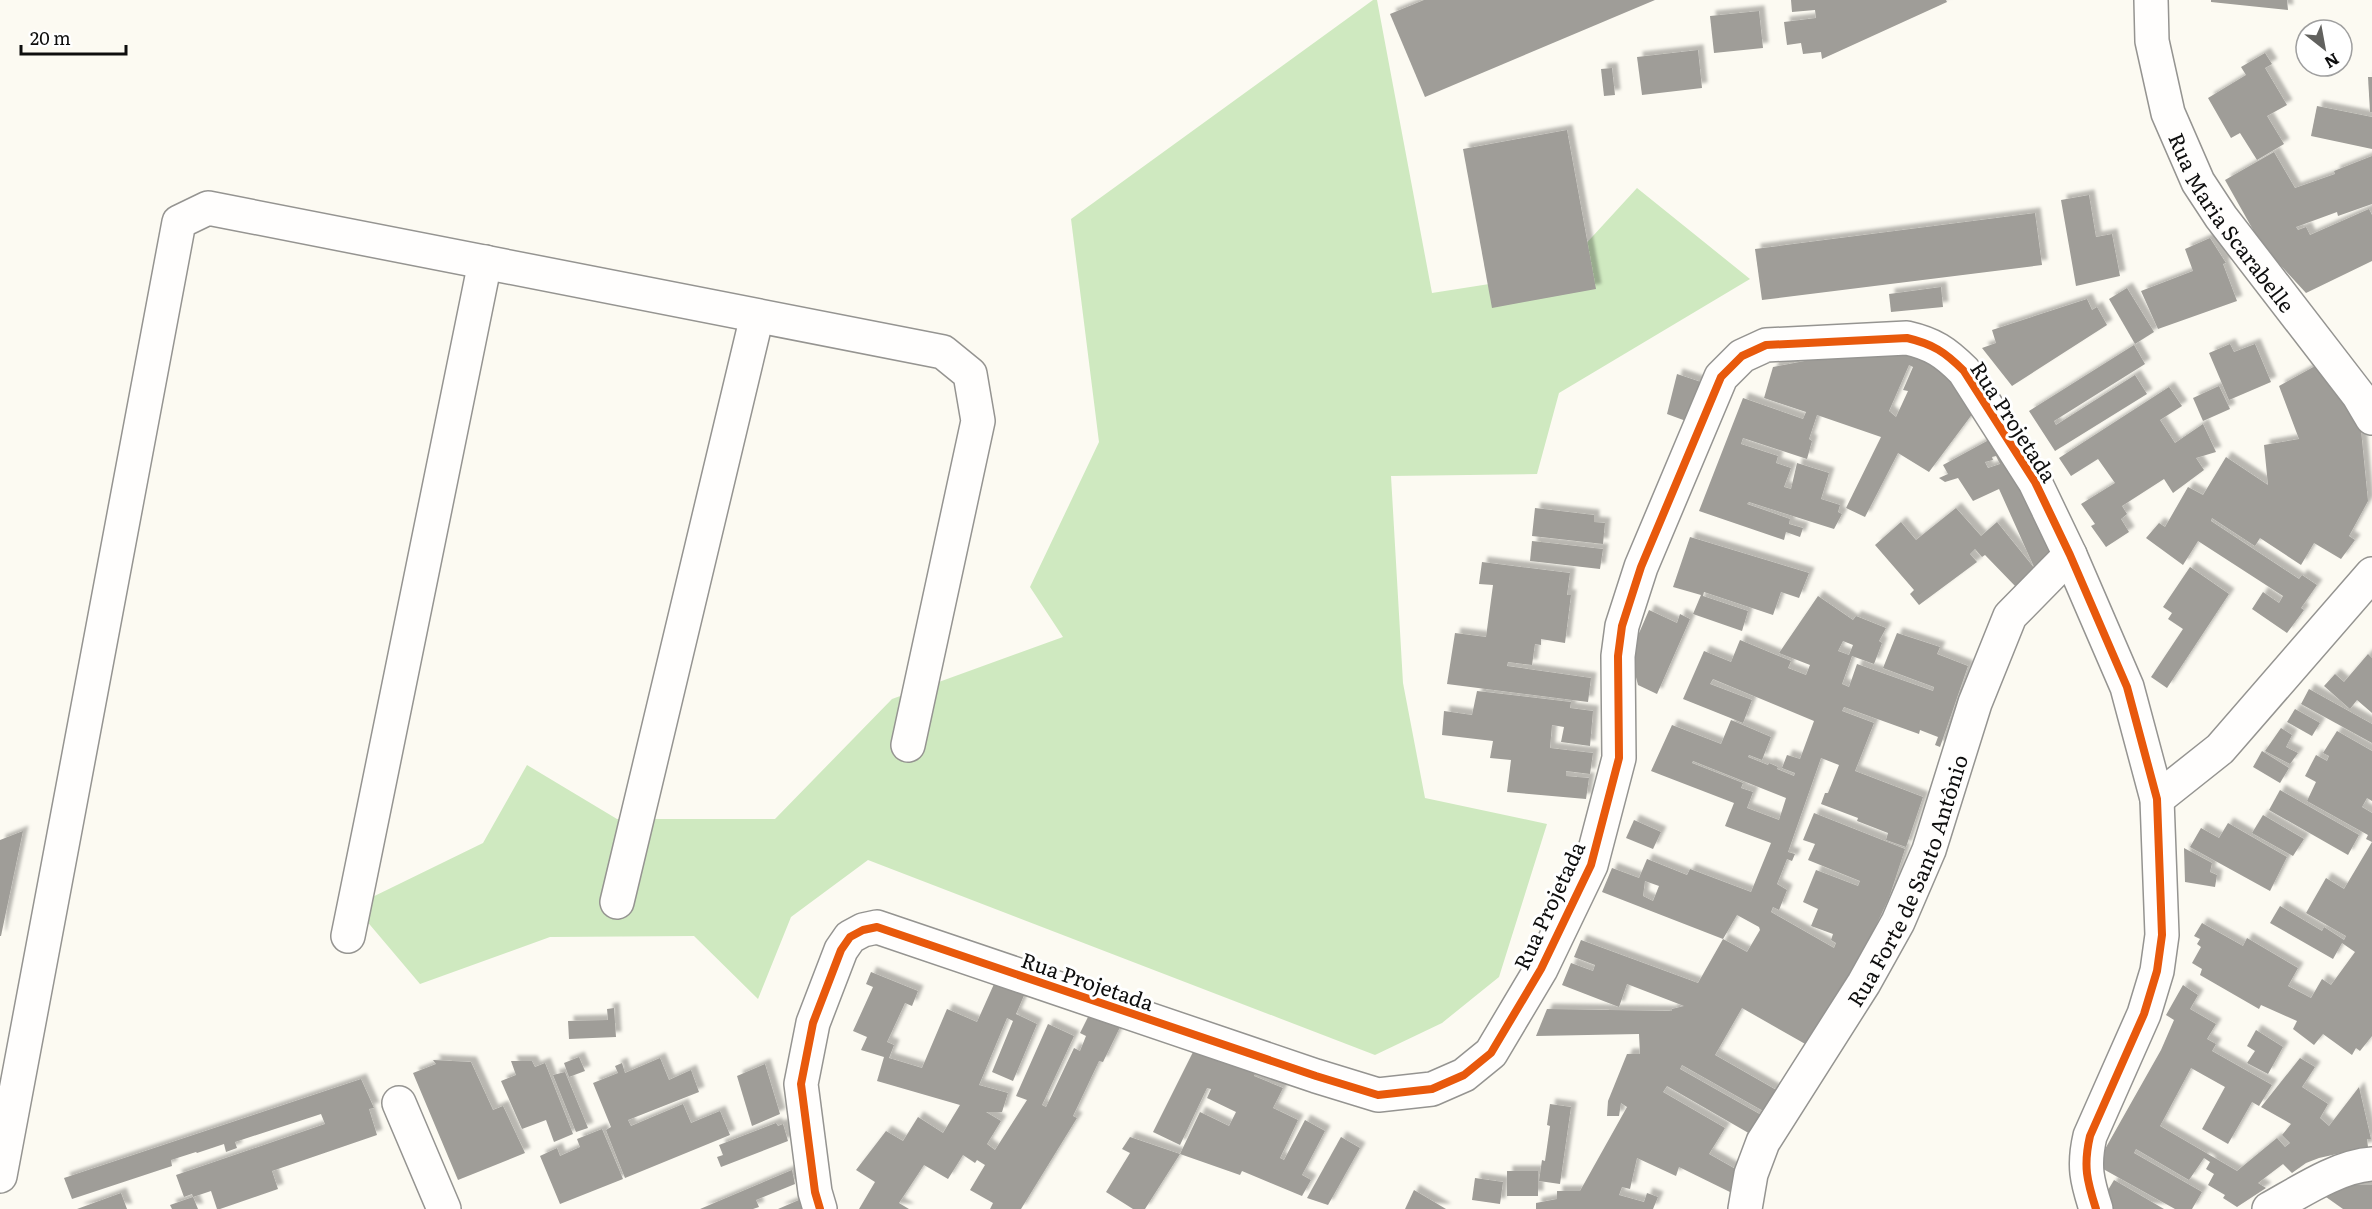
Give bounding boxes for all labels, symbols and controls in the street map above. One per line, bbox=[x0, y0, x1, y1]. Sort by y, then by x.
scale bar bbox=[21, 18, 126, 56]
north arrow bbox=[2294, 18, 2354, 78]
text: 20 m bbox=[30, 24, 71, 51]
text: N bbox=[2320, 48, 2344, 75]
street label: Rua Maria Scarabelle bbox=[2163, 127, 2304, 318]
street label: Rua Projetada bbox=[1964, 354, 2066, 488]
street label: Rua Forte de Santo Antônio bbox=[1838, 750, 1974, 1012]
street label: Rua Projetada bbox=[1505, 835, 1592, 974]
street label: Rua Projetada bbox=[1017, 943, 1159, 1017]

